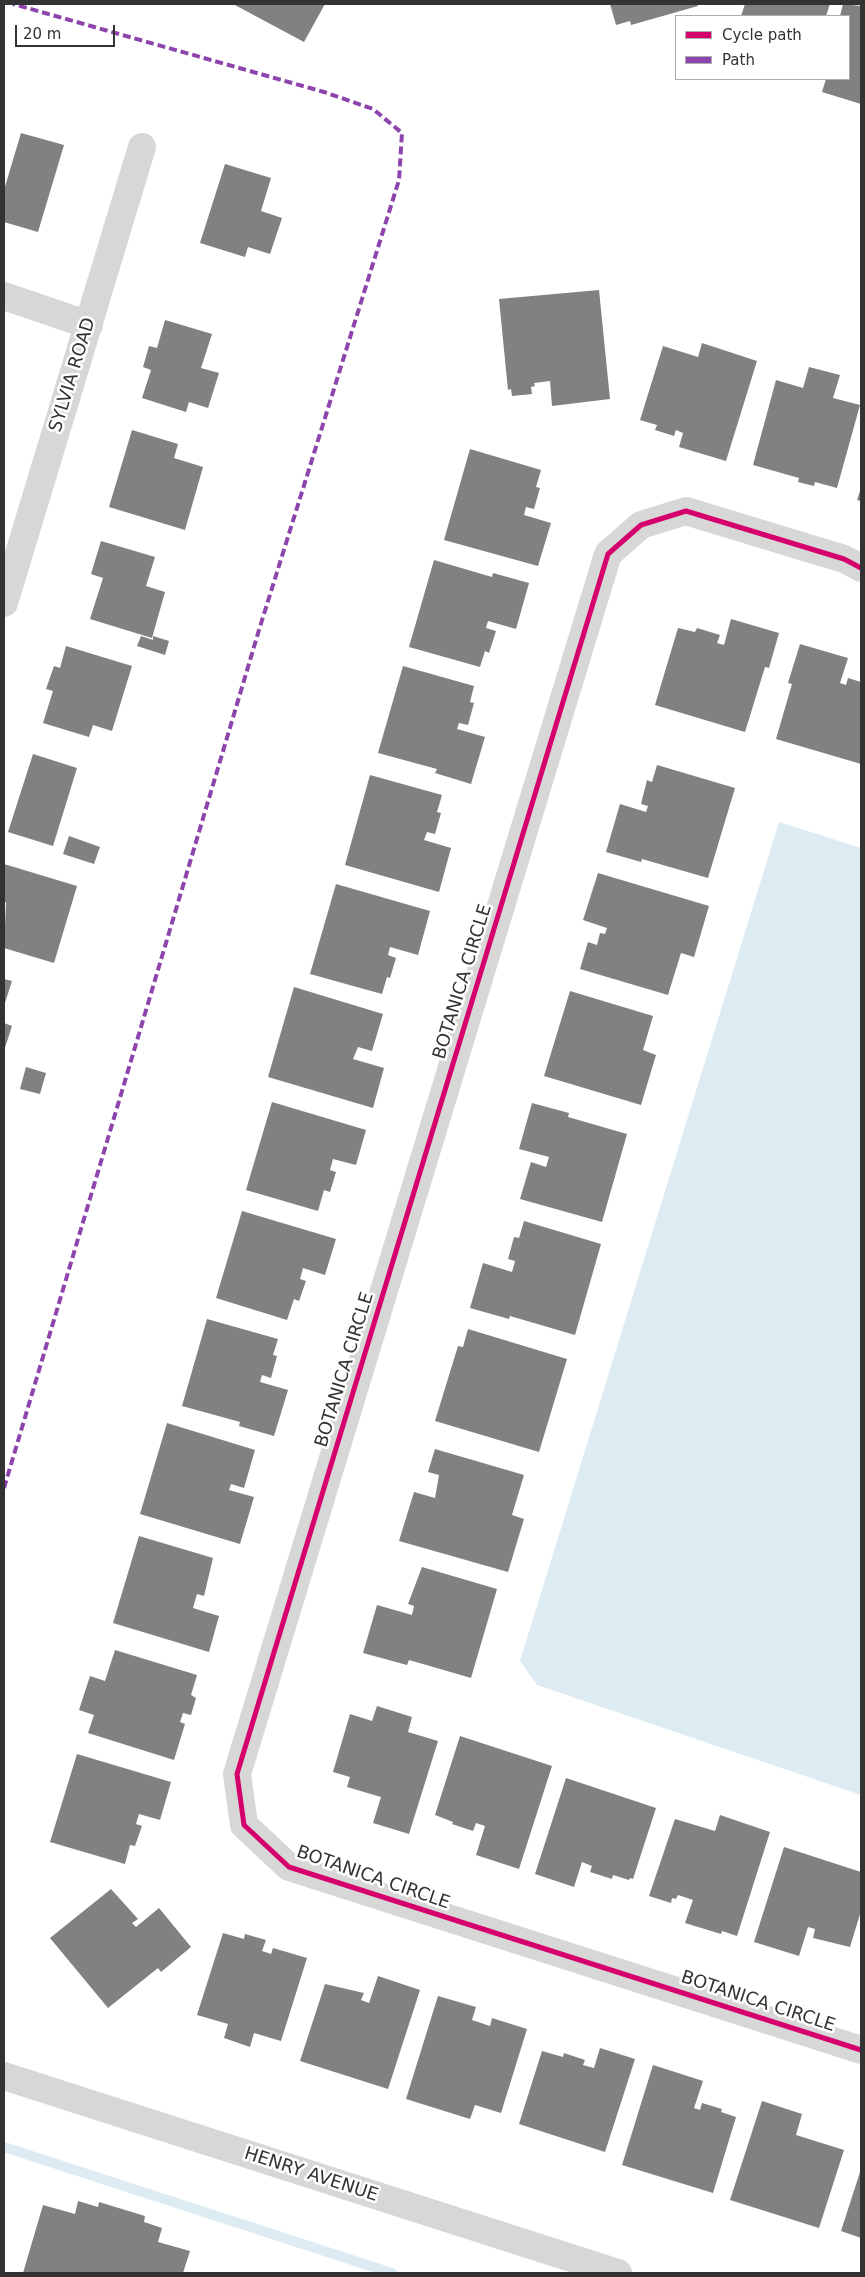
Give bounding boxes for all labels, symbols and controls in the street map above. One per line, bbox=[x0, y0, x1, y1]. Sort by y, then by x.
scale bar bbox=[18, 15, 118, 47]
legend bbox=[675, 15, 850, 80]
text: 20 m bbox=[23, 25, 61, 43]
text: Cycle path bbox=[722, 26, 802, 44]
text: Path bbox=[722, 51, 755, 69]
street label: SYLVIA ROAD bbox=[45, 315, 101, 435]
street label: BOTANICA CIRCLE bbox=[429, 902, 497, 1062]
street label: BOTANICA CIRCLE bbox=[311, 1290, 379, 1450]
street label: BOTANICA CIRCLE bbox=[293, 1842, 453, 1914]
street label: BOTANICA CIRCLE bbox=[678, 1967, 838, 2037]
street label: HENRY AVENUE bbox=[241, 2143, 381, 2207]

